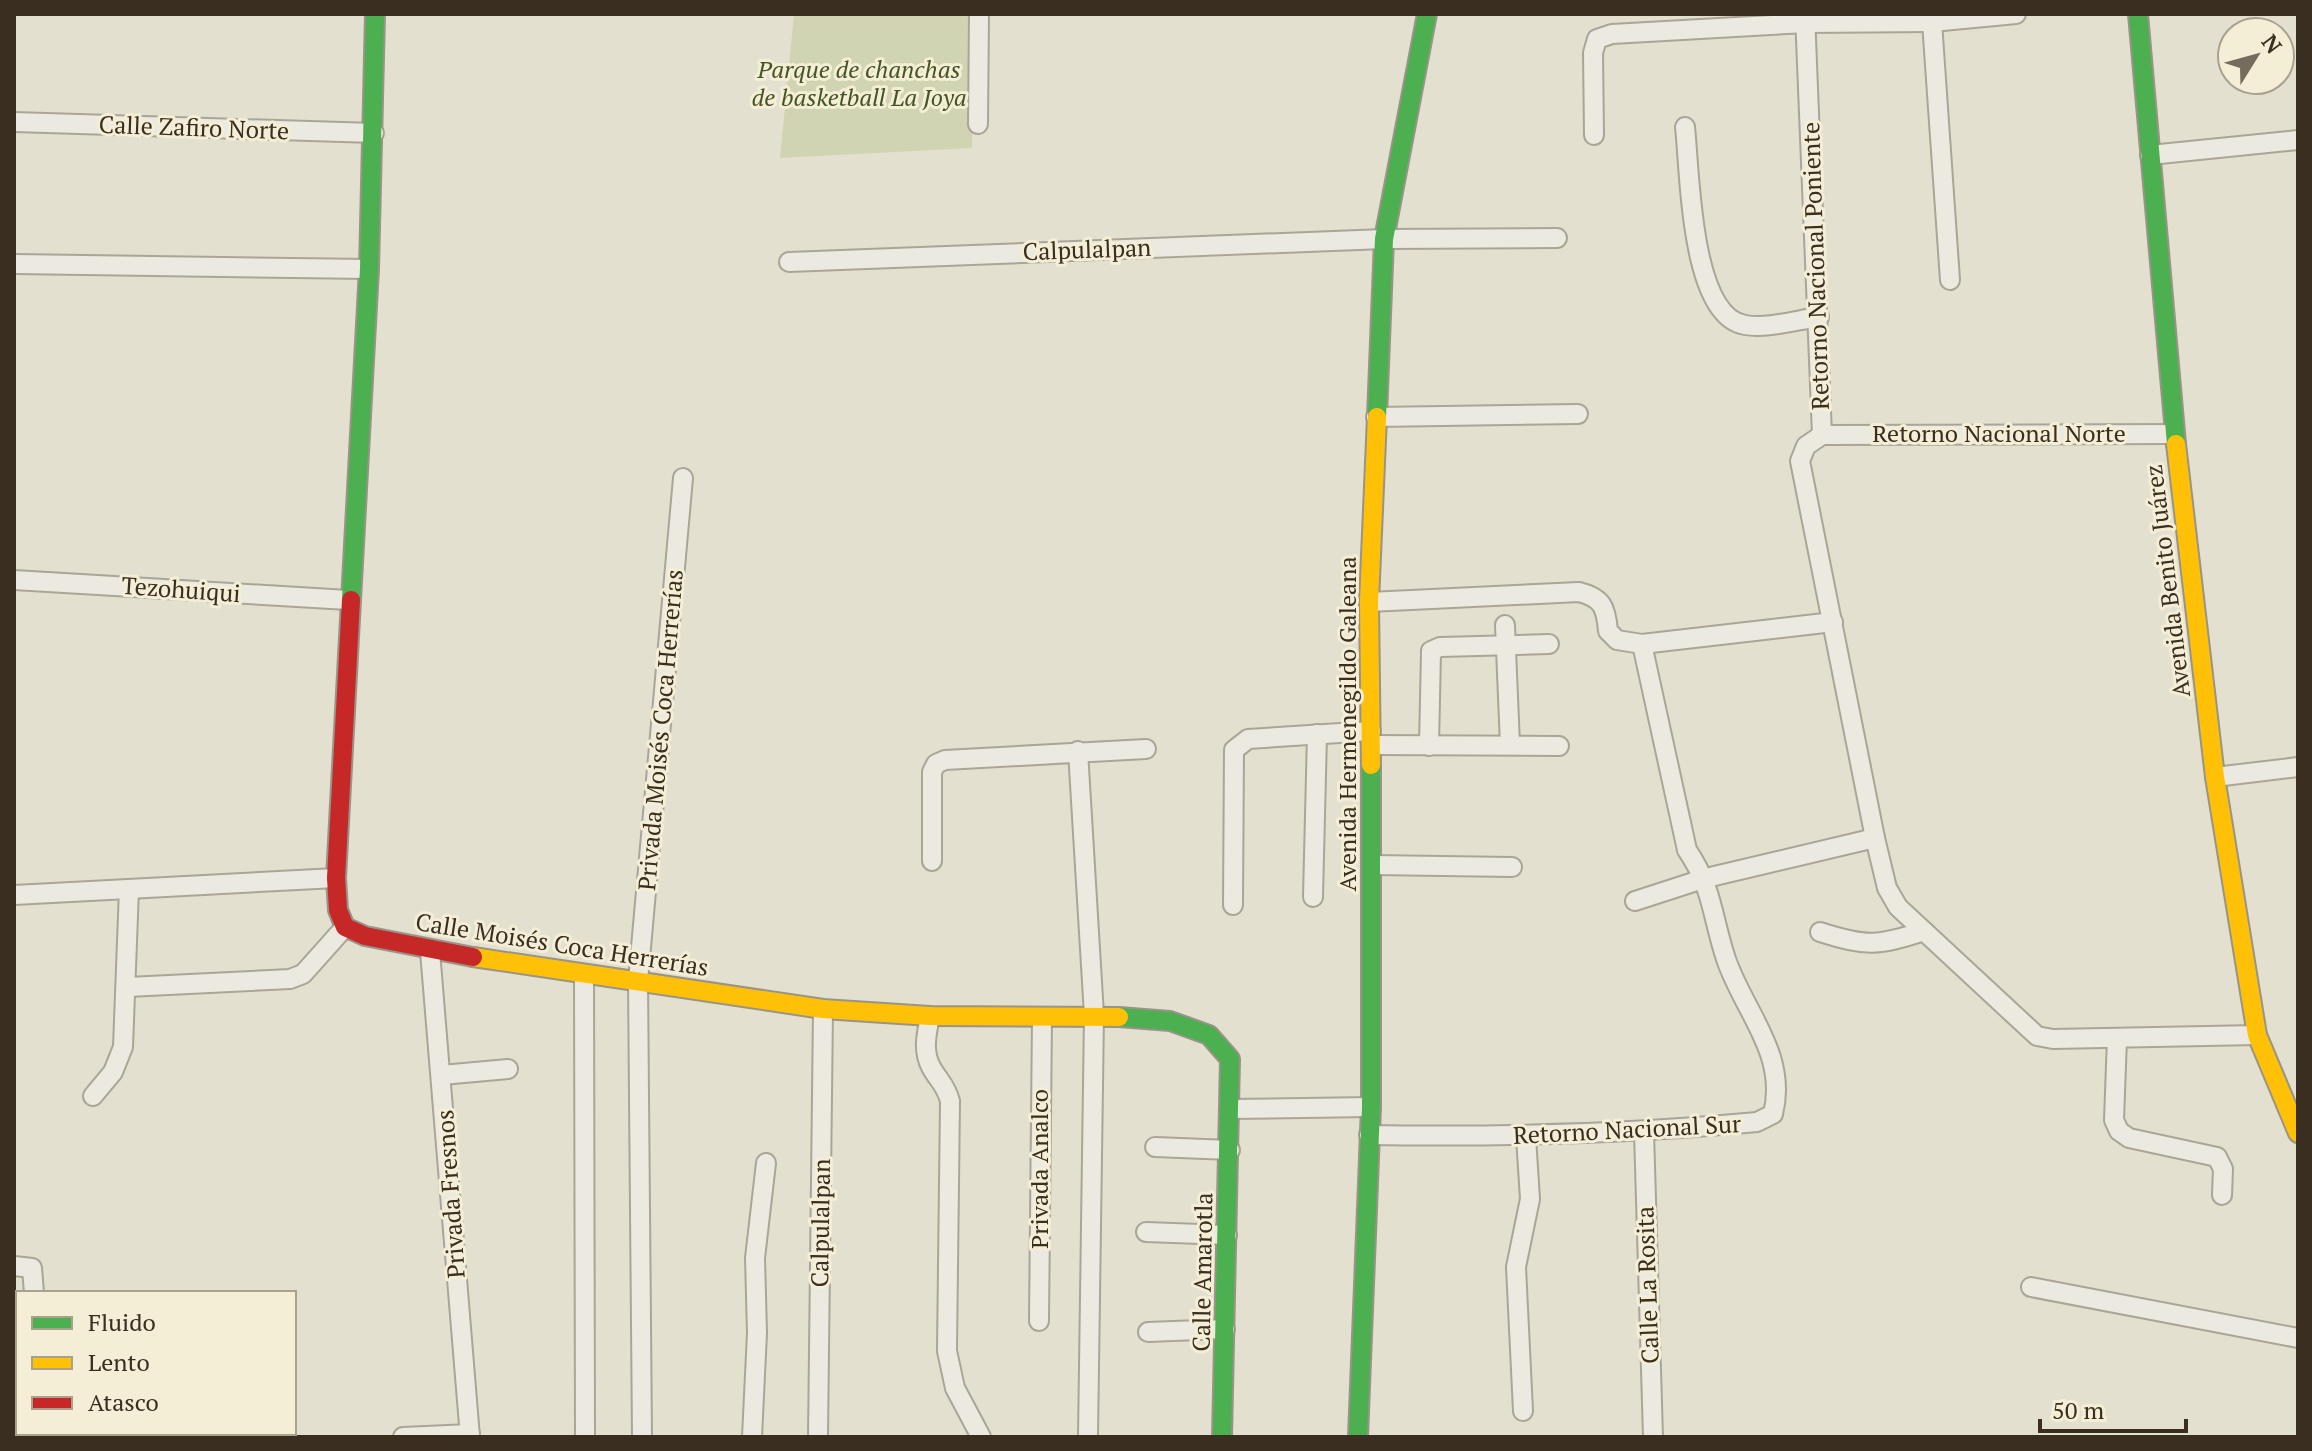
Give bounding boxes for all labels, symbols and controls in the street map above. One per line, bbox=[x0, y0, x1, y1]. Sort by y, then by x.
north arrow bbox=[2216, 16, 2296, 96]
text: N bbox=[2256, 28, 2289, 59]
park label: Parque de chanchas de basketball La Joya bbox=[751, 53, 967, 113]
street label: Calle Zafiro Norte bbox=[98, 108, 290, 146]
street label: Retorno Nacional Poniente bbox=[1794, 122, 1836, 411]
street label: Calpulalpan bbox=[1022, 231, 1152, 267]
street label: Retorno Nacional Norte bbox=[1872, 417, 2126, 449]
street label: Avenida Benito Juárez bbox=[2137, 463, 2197, 699]
street label: Avenida Hermenegildo Galeana bbox=[1331, 556, 1363, 892]
street label: Privada Moisés Coca Herrerías bbox=[630, 568, 690, 892]
street label: Tezohuiqui bbox=[121, 569, 242, 609]
street label: Calle Moisés Coca Herrerías bbox=[413, 905, 711, 983]
street label: Privada Analco bbox=[1023, 1089, 1055, 1249]
street label: Retorno Nacional Sur bbox=[1512, 1107, 1743, 1151]
street label: Privada Fresnos bbox=[428, 1109, 472, 1279]
street label: Calpulalpan bbox=[803, 1158, 837, 1288]
street label: Calle Amarotla bbox=[1185, 1192, 1219, 1352]
street label: Calle La Rosita bbox=[1628, 1206, 1666, 1364]
legend bbox=[16, 1291, 296, 1435]
text: Fluido bbox=[88, 1306, 156, 1338]
text: Lento bbox=[88, 1346, 150, 1378]
scale bar bbox=[2040, 1383, 2186, 1433]
text: Atasco bbox=[88, 1386, 159, 1418]
text: 50 m bbox=[2052, 1394, 2104, 1426]

